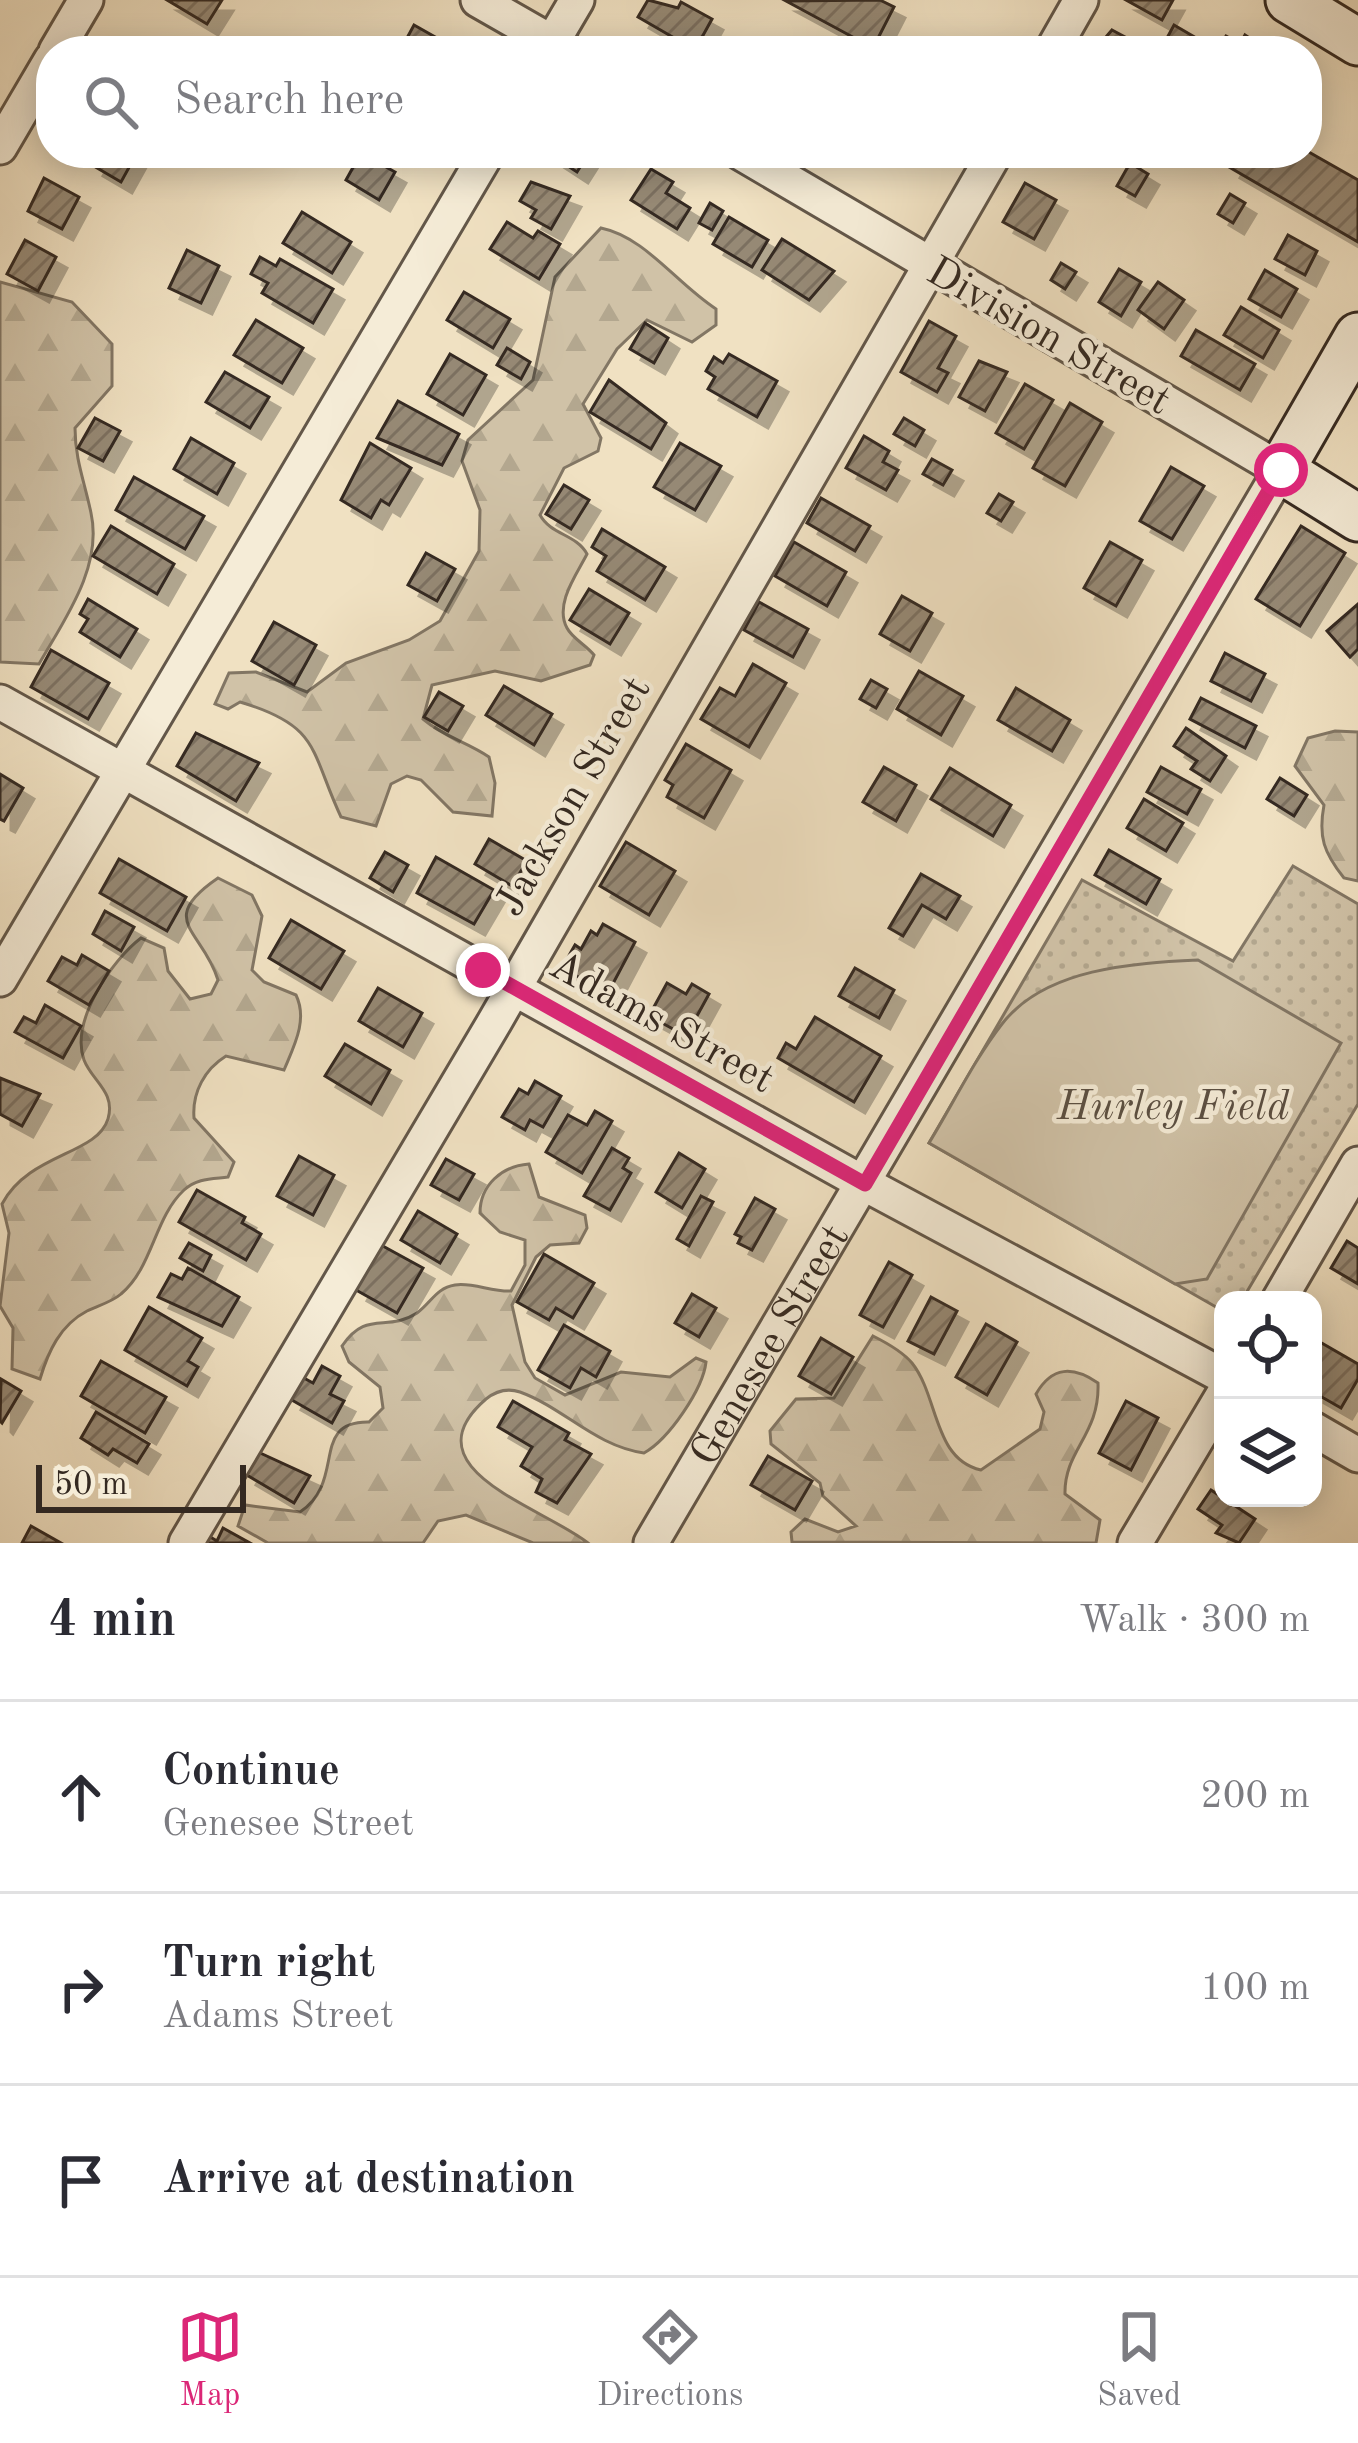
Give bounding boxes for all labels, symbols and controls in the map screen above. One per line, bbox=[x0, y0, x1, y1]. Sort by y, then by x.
search box bbox=[36, 36, 1322, 168]
icon: search bbox=[78, 69, 144, 135]
text: Search here bbox=[174, 79, 404, 124]
street label: Division Street bbox=[919, 251, 1177, 424]
route start bbox=[1254, 443, 1308, 497]
street label: Jackson Street bbox=[489, 670, 660, 924]
route end bbox=[456, 943, 510, 997]
street label: Adams Street bbox=[542, 945, 780, 1102]
park label: Hurley Field bbox=[1056, 1087, 1290, 1129]
street label: Genesee Street bbox=[685, 1218, 858, 1474]
map controls bbox=[1214, 1291, 1322, 1507]
button: locate bbox=[1214, 1291, 1322, 1399]
button: layers bbox=[1214, 1399, 1322, 1507]
scale bar bbox=[36, 1459, 246, 1512]
text: 50 m bbox=[54, 1469, 128, 1502]
text: 4 min bbox=[48, 1596, 176, 1647]
text: Walk · 300 m bbox=[1079, 1601, 1310, 1640]
text: Continue bbox=[162, 1750, 340, 1795]
icon: ahead bbox=[48, 1764, 114, 1830]
text: 200 m bbox=[1200, 1777, 1310, 1816]
text: Genesee Street bbox=[162, 1805, 414, 1844]
text: Turn right bbox=[162, 1942, 375, 1987]
icon: right bbox=[48, 1956, 114, 2022]
text: 100 m bbox=[1200, 1969, 1310, 2008]
text: Adams Street bbox=[162, 1997, 394, 2036]
icon: arrive bbox=[48, 2148, 114, 2214]
text: Arrive at destination bbox=[162, 2158, 575, 2203]
tab: Map bbox=[177, 2304, 243, 2417]
tab: Directions bbox=[597, 2304, 743, 2417]
tab: Saved bbox=[1097, 2304, 1181, 2417]

